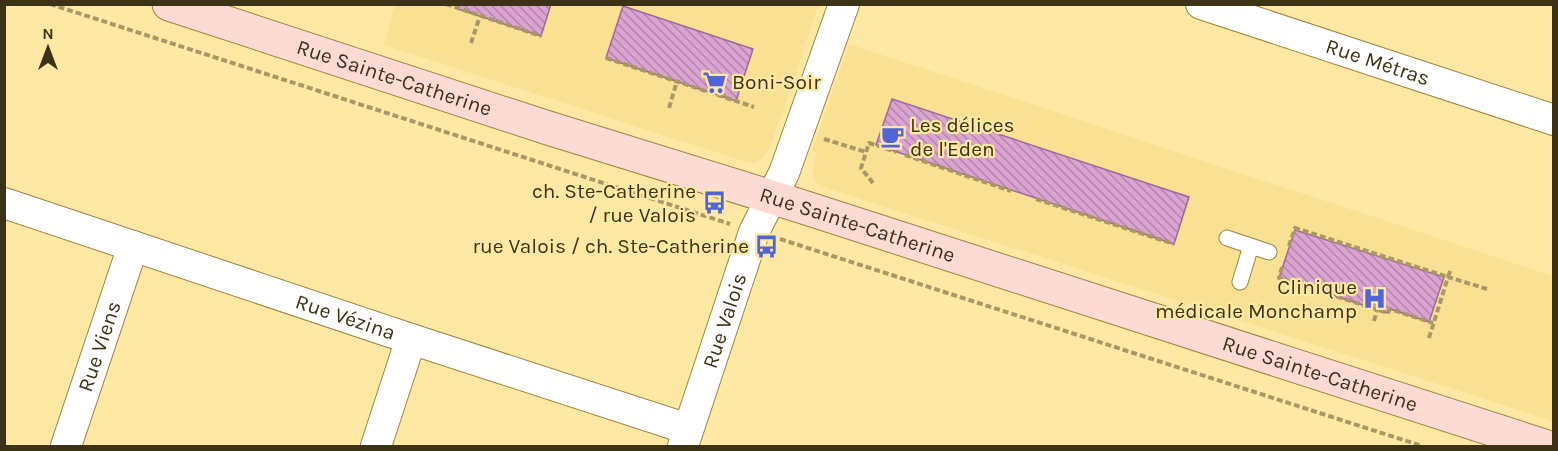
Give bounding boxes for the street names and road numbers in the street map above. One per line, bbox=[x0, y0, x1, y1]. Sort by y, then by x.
street label: Rue Métras bbox=[1323, 34, 1433, 90]
street label: Rue Sainte-Catherine bbox=[294, 35, 495, 121]
street label: Rue Sainte-Catherine bbox=[757, 182, 958, 267]
street label: Rue Valois bbox=[698, 270, 752, 371]
street label: Rue Vézina bbox=[292, 289, 398, 345]
street label: Rue Viens bbox=[73, 298, 126, 395]
street label: Rue Sainte-Catherine bbox=[1219, 331, 1421, 416]

